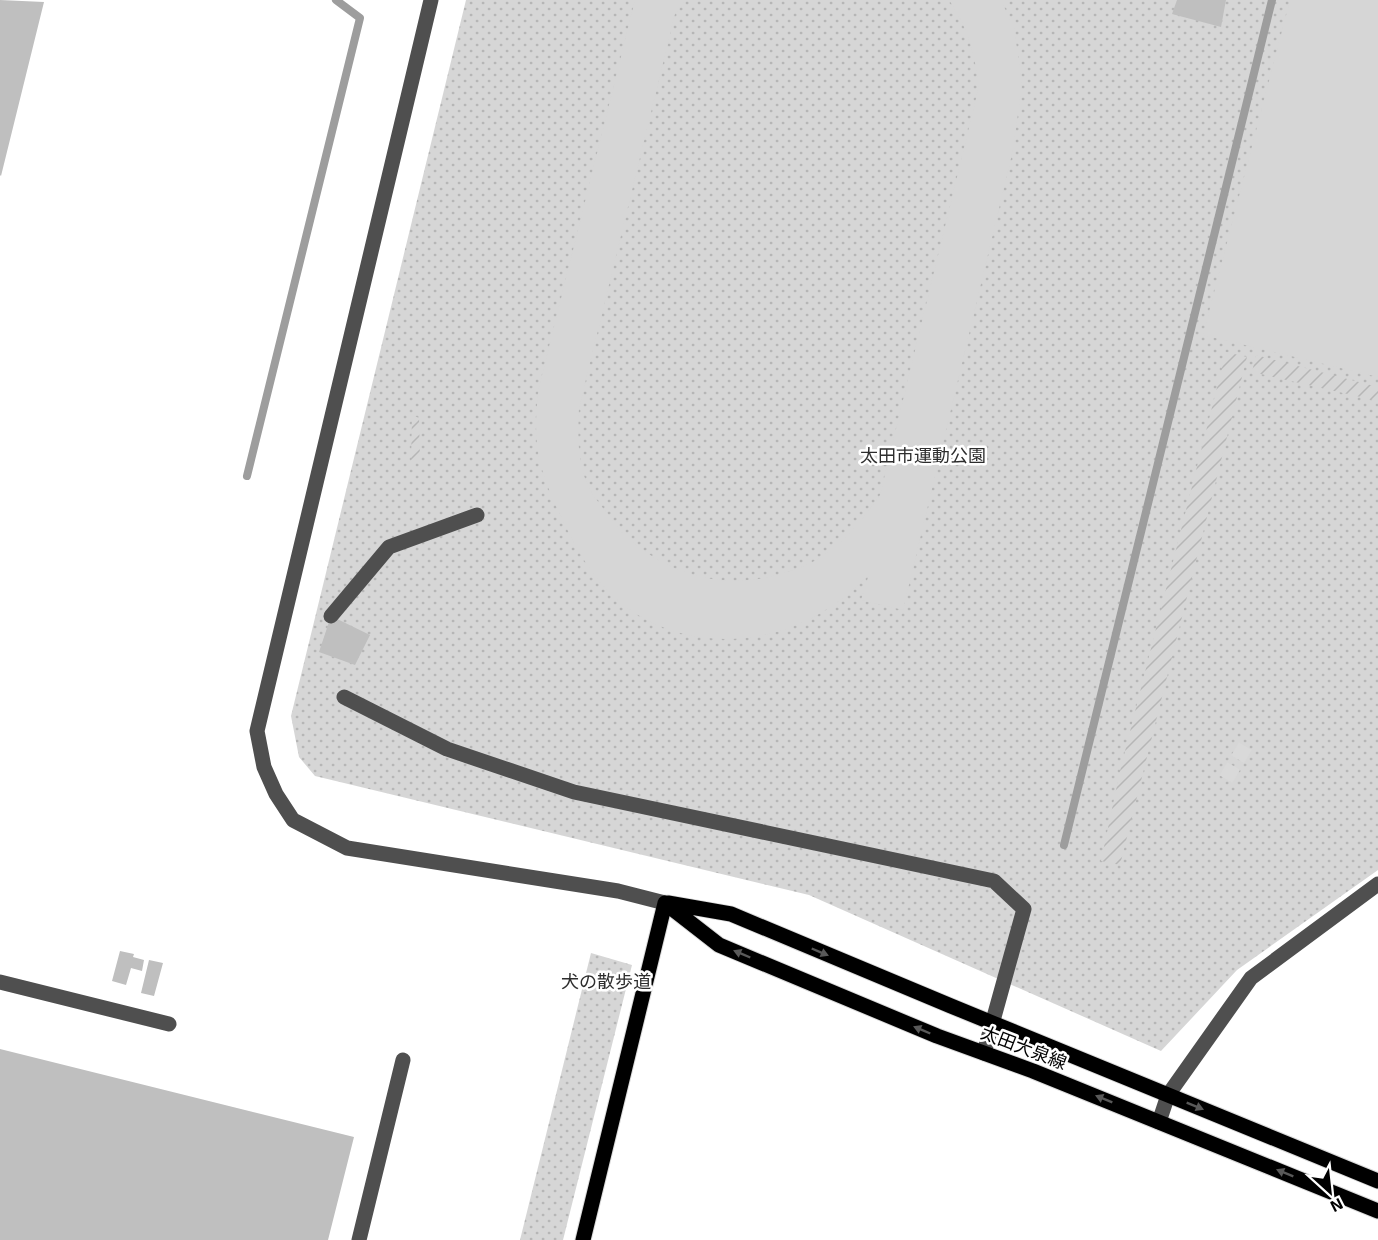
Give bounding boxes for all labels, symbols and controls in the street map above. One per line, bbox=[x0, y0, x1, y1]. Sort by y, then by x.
park label: 太田市運動公園 bbox=[860, 444, 986, 466]
one-way arrow bbox=[811, 947, 829, 957]
one-way arrow bbox=[734, 950, 751, 959]
park label: 犬の散歩道 bbox=[561, 970, 651, 992]
street label: 太田大泉線 bbox=[978, 1021, 1070, 1073]
one-way arrow bbox=[913, 1025, 931, 1035]
one-way arrow bbox=[1095, 1094, 1113, 1104]
one-way arrow bbox=[1186, 1101, 1204, 1111]
north arrow bbox=[1300, 1162, 1360, 1222]
one-way arrow bbox=[1276, 1168, 1294, 1177]
text: N bbox=[1328, 1195, 1347, 1217]

